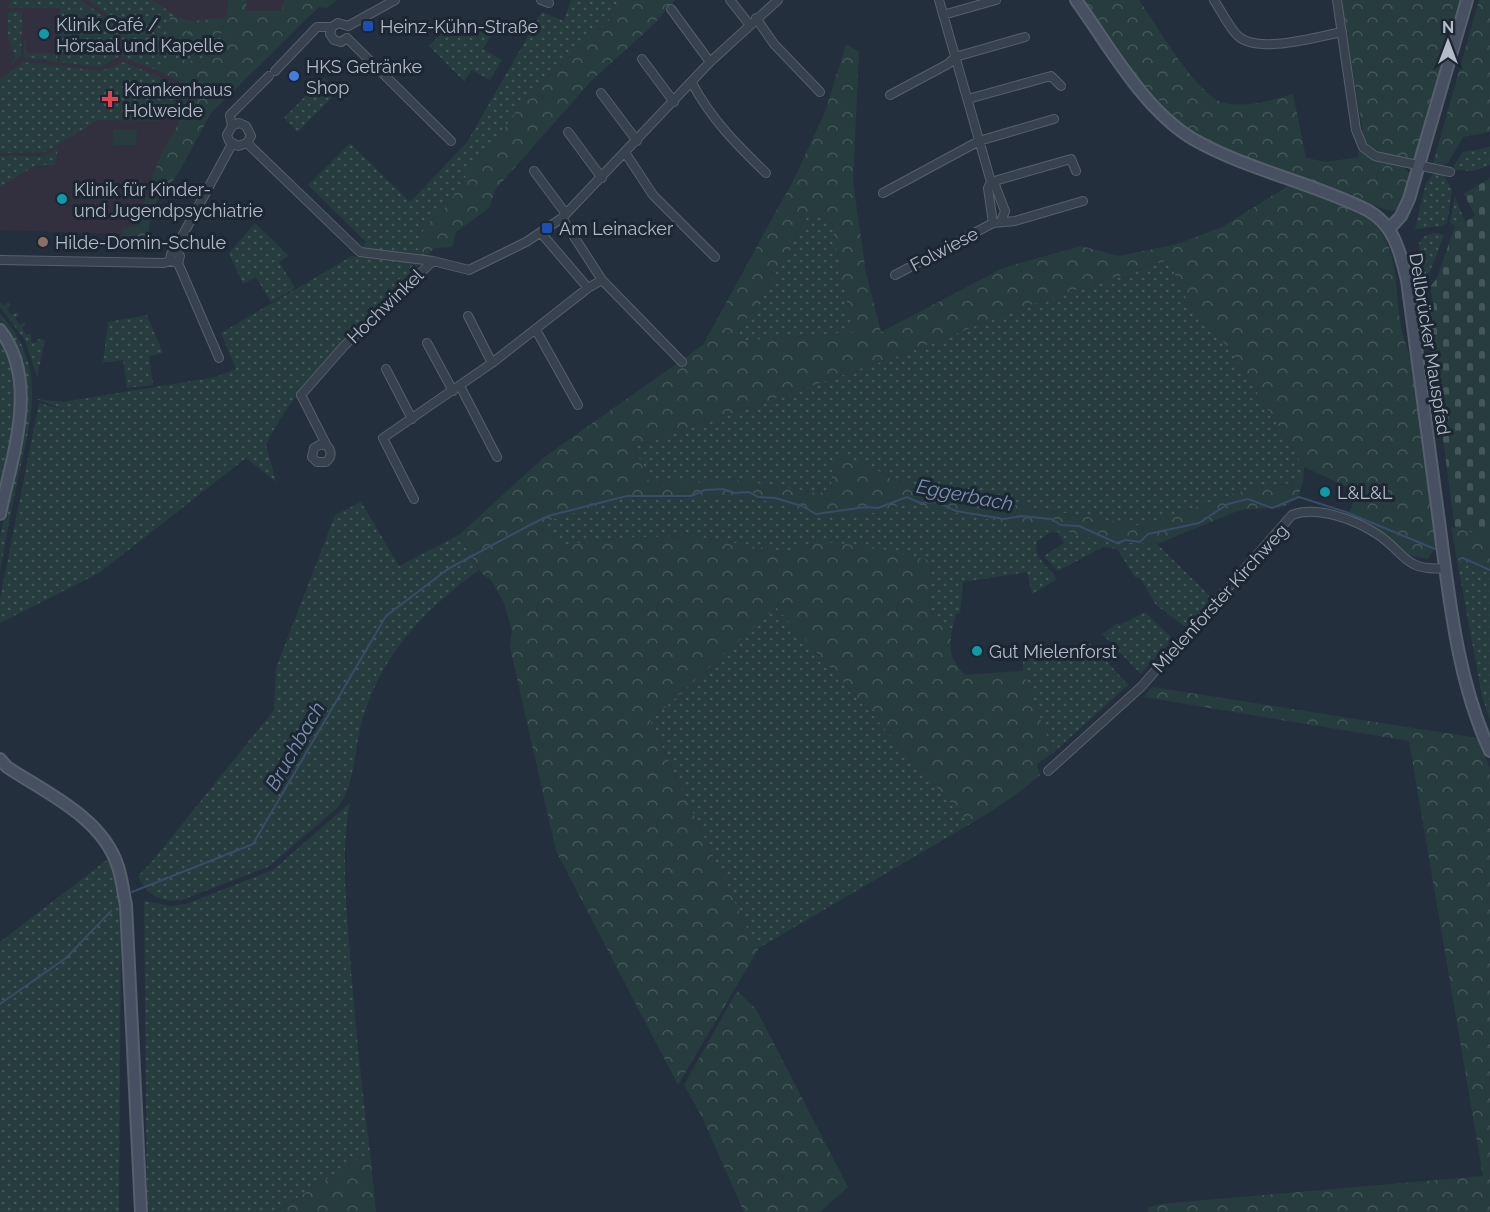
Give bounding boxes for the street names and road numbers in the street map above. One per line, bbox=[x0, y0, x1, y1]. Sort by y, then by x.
street label: Folwiese bbox=[907, 222, 982, 276]
street label: Dellbrücker Mauspfad bbox=[1405, 251, 1455, 437]
street label: Hochwinkel bbox=[343, 264, 427, 347]
street label: Mielenforster Kirchweg bbox=[1148, 520, 1292, 676]

